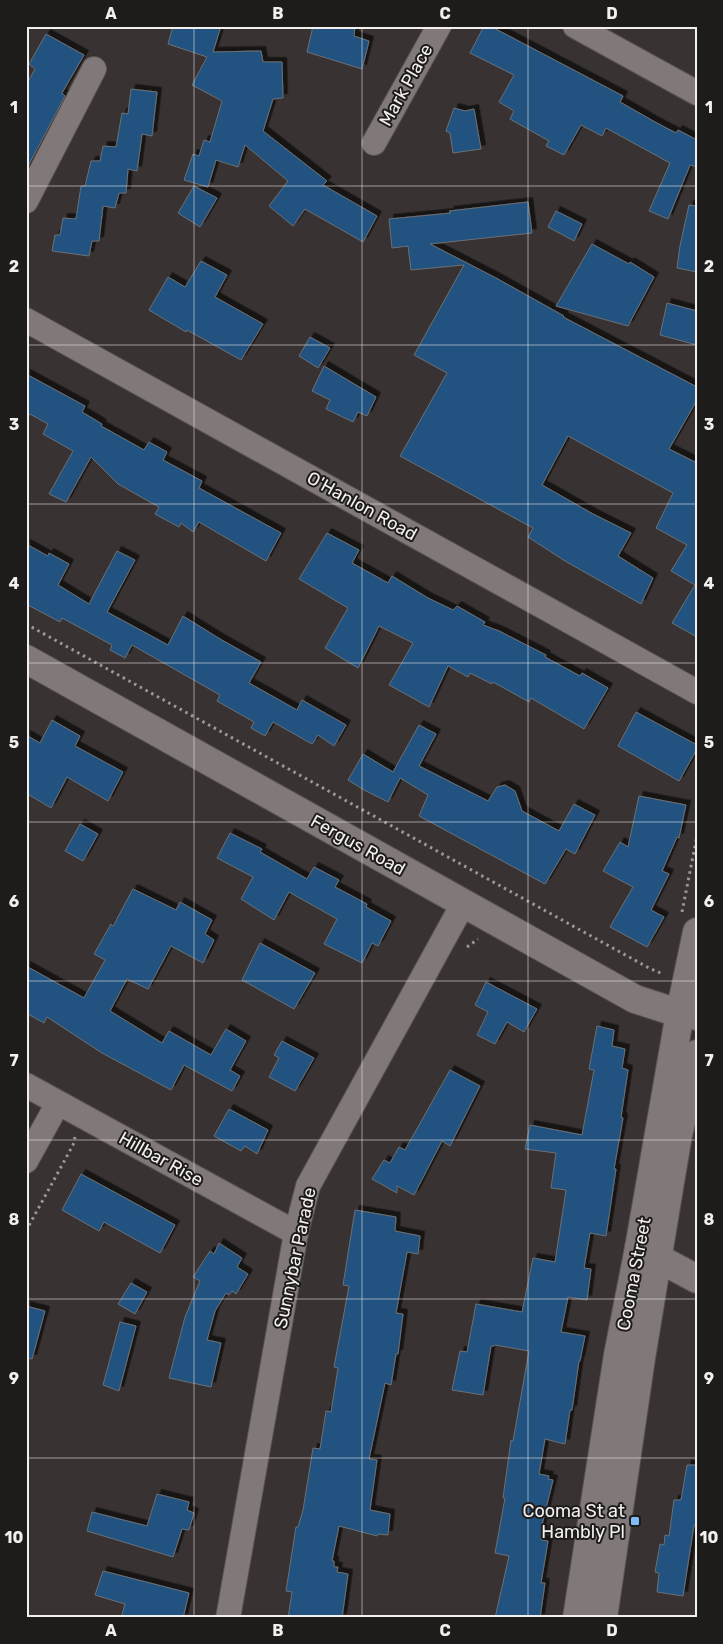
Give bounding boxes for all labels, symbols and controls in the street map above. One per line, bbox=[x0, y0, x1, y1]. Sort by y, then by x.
text: A bbox=[105, 4, 117, 23]
text: B bbox=[272, 4, 284, 23]
text: C bbox=[439, 4, 451, 23]
text: D bbox=[606, 4, 618, 23]
street label: Mark Place bbox=[374, 40, 438, 130]
text: 1 bbox=[10, 98, 18, 117]
text: 1 bbox=[705, 98, 713, 117]
text: 2 bbox=[9, 257, 19, 276]
text: 2 bbox=[704, 257, 714, 276]
text: 3 bbox=[9, 415, 19, 434]
text: 3 bbox=[704, 415, 714, 434]
street label: O'Hanlon Road bbox=[303, 467, 421, 545]
text: 4 bbox=[9, 574, 20, 593]
text: 4 bbox=[704, 574, 715, 593]
text: 5 bbox=[9, 733, 19, 752]
text: 5 bbox=[704, 733, 714, 752]
street label: Fergus Road bbox=[307, 810, 409, 880]
text: 6 bbox=[9, 892, 19, 911]
text: 6 bbox=[704, 892, 714, 911]
text: 7 bbox=[9, 1051, 19, 1070]
text: 7 bbox=[704, 1051, 714, 1070]
street label: Hillbar Rise bbox=[115, 1127, 207, 1191]
street label: Sunnybar Parade bbox=[269, 1185, 321, 1331]
text: 8 bbox=[9, 1210, 20, 1229]
text: 8 bbox=[704, 1210, 715, 1229]
street label: Cooma Street bbox=[612, 1215, 656, 1333]
text: 9 bbox=[9, 1369, 19, 1388]
text: 9 bbox=[704, 1369, 714, 1388]
place label: Cooma St at Hambly Pl bbox=[522, 1500, 625, 1543]
marker: Cooma St at Hambly Pl bbox=[629, 1515, 641, 1527]
text: 10 bbox=[5, 1528, 24, 1547]
text: 10 bbox=[700, 1528, 719, 1547]
text: A bbox=[105, 1621, 117, 1640]
text: B bbox=[272, 1621, 284, 1640]
text: C bbox=[439, 1621, 451, 1640]
text: D bbox=[606, 1621, 618, 1640]

